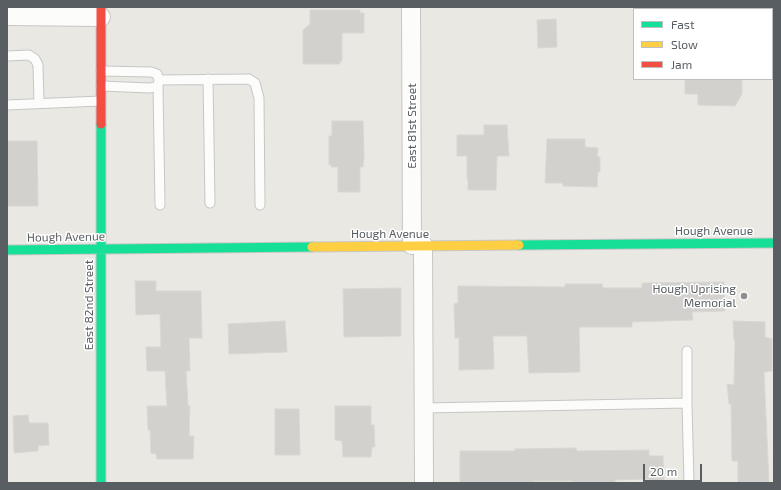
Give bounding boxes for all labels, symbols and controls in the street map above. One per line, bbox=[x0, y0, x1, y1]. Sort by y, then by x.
legend bbox=[633, 8, 773, 80]
text: Fast bbox=[671, 17, 694, 31]
text: Slow bbox=[671, 37, 698, 51]
text: Jam bbox=[671, 57, 692, 71]
street label: East 81st Street bbox=[405, 83, 419, 169]
street label: Hough Avenue bbox=[675, 224, 753, 238]
street label: Hough Avenue bbox=[351, 227, 429, 241]
street label: Hough Avenue bbox=[27, 229, 105, 245]
street label: East 82nd Street bbox=[82, 260, 96, 350]
place label: Hough Uprising Memorial bbox=[653, 282, 736, 310]
marker: Hough Uprising Memorial bbox=[739, 291, 749, 301]
scale bar bbox=[645, 456, 704, 482]
text: 20 m bbox=[650, 464, 677, 478]

